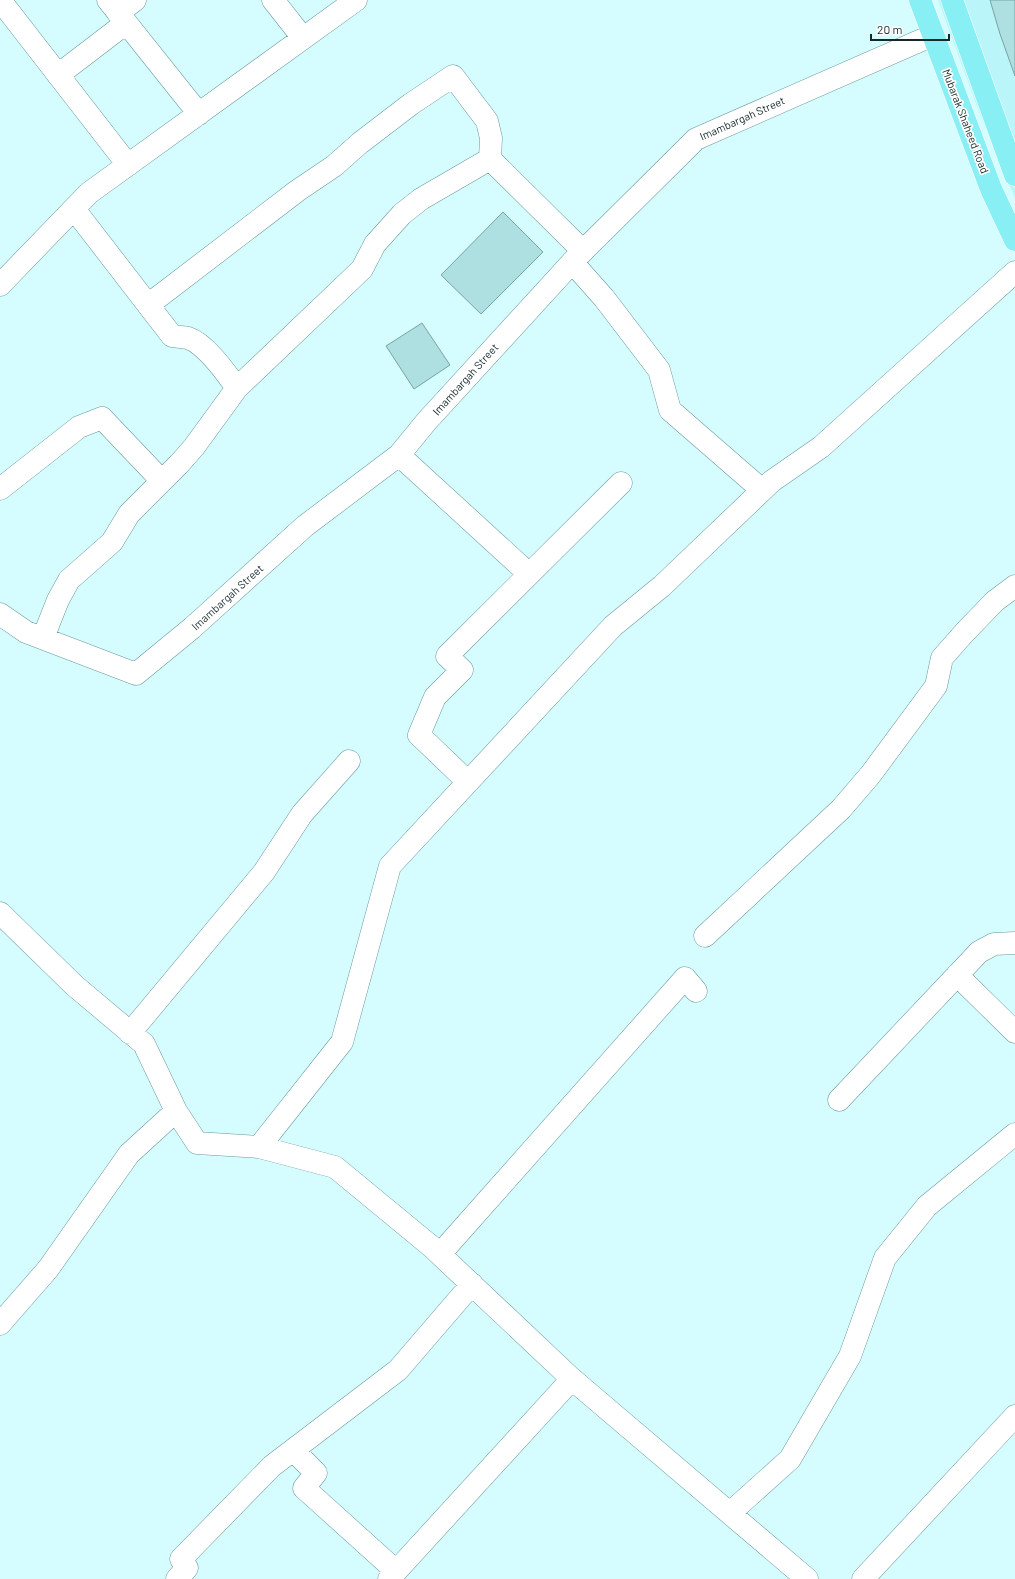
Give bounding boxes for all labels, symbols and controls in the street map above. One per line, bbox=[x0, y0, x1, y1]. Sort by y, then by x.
scale bar bbox=[871, 16, 949, 42]
text: 20 m bbox=[877, 22, 903, 36]
street label: Mubarak Shaheed Road bbox=[940, 67, 992, 175]
street label: Imambargah Street bbox=[697, 93, 787, 143]
street label: Imambargah Street bbox=[429, 341, 501, 417]
street label: Imambargah Street bbox=[189, 561, 265, 633]

